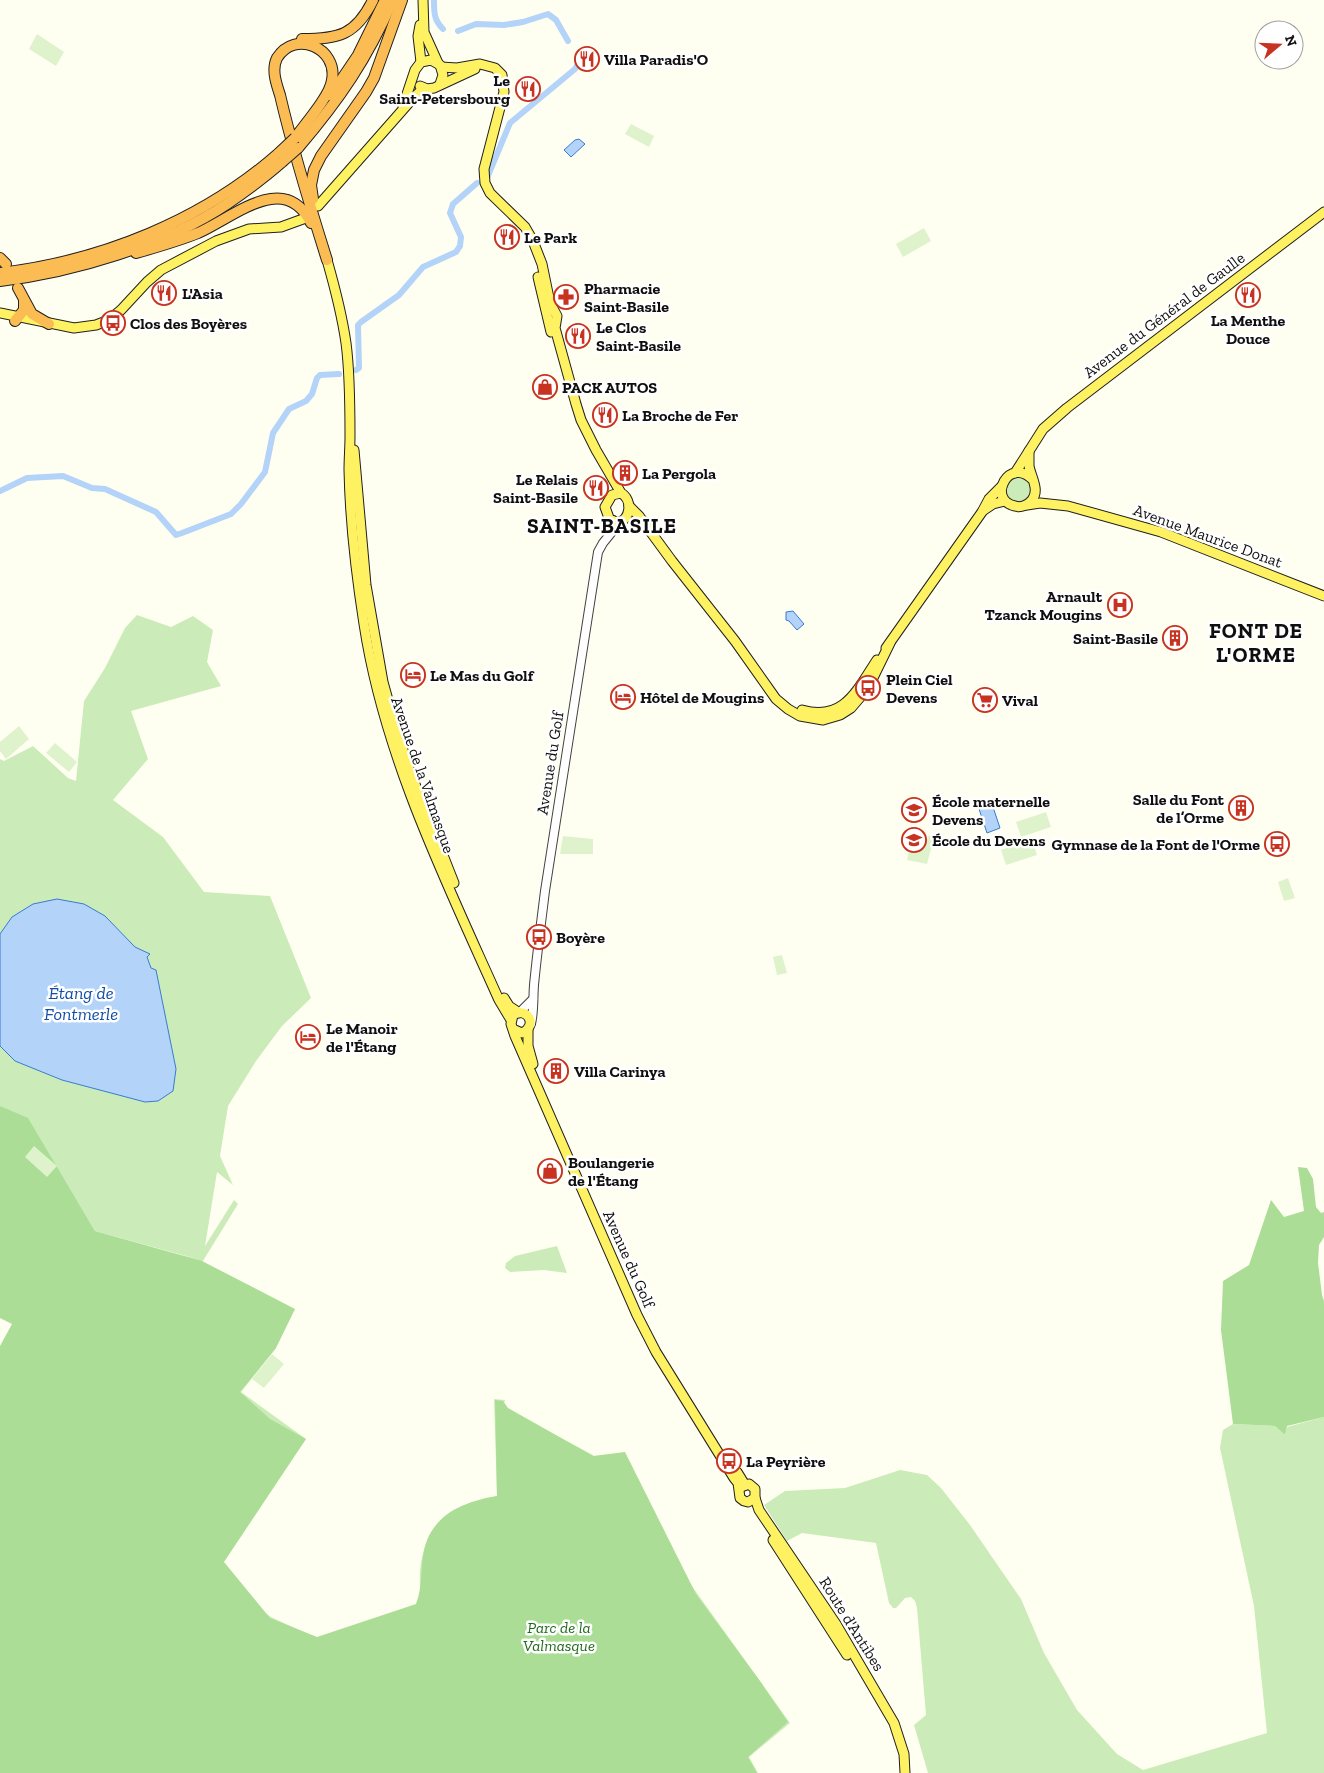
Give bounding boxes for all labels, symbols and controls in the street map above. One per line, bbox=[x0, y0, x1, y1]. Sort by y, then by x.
north arrow bbox=[1254, 20, 1304, 70]
text: N bbox=[1281, 33, 1301, 49]
restaurant icon: Villa Paradis'O bbox=[574, 46, 600, 72]
place label: Villa Paradis'O bbox=[604, 50, 709, 69]
place label: Le Saint-Petersbourg bbox=[379, 71, 510, 108]
restaurant icon: Le Saint-Petersbourg bbox=[515, 76, 541, 102]
restaurant icon: Le Park bbox=[494, 224, 520, 250]
place label: Le Park bbox=[524, 228, 577, 247]
street label: Avenue du Général de Gaulle bbox=[1080, 248, 1248, 382]
place label: Pharmacie Saint-Basile bbox=[584, 279, 669, 316]
restaurant icon: L'Asia bbox=[151, 280, 177, 306]
restaurant icon: La Menthe Douce bbox=[1235, 282, 1261, 308]
place label: L'Asia bbox=[182, 284, 223, 303]
pharmacy icon: Pharmacie Saint-Basile bbox=[553, 284, 579, 310]
bus stop icon: Clos des Boyères bbox=[100, 310, 126, 336]
place label: La Menthe Douce bbox=[1211, 311, 1286, 348]
place label: Clos des Boyères bbox=[130, 314, 247, 333]
place label: Le Clos Saint-Basile bbox=[596, 318, 681, 355]
restaurant icon: Le Clos Saint-Basile bbox=[565, 323, 591, 349]
shop icon: PACK AUTOS bbox=[532, 374, 558, 400]
place label: PACK AUTOS bbox=[562, 378, 657, 397]
restaurant icon: La Broche de Fer bbox=[592, 402, 618, 428]
place label: La Broche de Fer bbox=[622, 406, 738, 425]
building icon: La Pergola bbox=[612, 460, 638, 486]
place label: La Pergola bbox=[642, 464, 716, 483]
place label: Le Relais Saint-Basile bbox=[493, 470, 578, 507]
restaurant icon: Le Relais Saint-Basile bbox=[583, 475, 609, 501]
street label: Avenue Maurice Donat bbox=[1131, 500, 1285, 572]
district label: SAINT-BASILE bbox=[527, 513, 677, 538]
place label: Arnault Tzanck Mougins bbox=[985, 587, 1103, 624]
hospital icon: Arnault Tzanck Mougins bbox=[1107, 592, 1133, 618]
district label: FONT DE L'ORME bbox=[1209, 618, 1303, 667]
building icon: Saint-Basile bbox=[1162, 625, 1188, 651]
place label: Saint-Basile bbox=[1073, 629, 1158, 648]
hotel icon: Le Mas du Golf bbox=[400, 662, 426, 688]
place label: Le Mas du Golf bbox=[430, 666, 535, 685]
place label: Plein Ciel Devens bbox=[886, 670, 953, 707]
bus stop icon: Plein Ciel Devens bbox=[855, 675, 881, 701]
hotel icon: Hôtel de Mougins bbox=[610, 684, 636, 710]
supermarket icon: Vival bbox=[972, 687, 998, 713]
place label: Hôtel de Mougins bbox=[640, 688, 764, 707]
place label: Vival bbox=[1002, 691, 1039, 710]
street label: Avenue de la Valmasque bbox=[387, 694, 459, 856]
street label: Avenue du Golf bbox=[532, 708, 568, 816]
place label: Salle du Font de l’Orme bbox=[1133, 790, 1225, 827]
place label: École maternelle Devens bbox=[932, 792, 1050, 829]
building icon: Salle du Font de l’Orme bbox=[1228, 795, 1254, 821]
school or university icon: École maternelle Devens bbox=[901, 797, 927, 823]
school or university icon: École du Devens bbox=[901, 827, 927, 853]
place label: École du Devens bbox=[932, 831, 1046, 850]
bus stop icon: Gymnase de la Font de l'Orme bbox=[1264, 831, 1290, 857]
place label: Gymnase de la Font de l'Orme bbox=[1052, 835, 1260, 854]
bus stop icon: Boyère bbox=[526, 924, 552, 950]
place label: Boyère bbox=[556, 928, 605, 947]
water label: Étang de Fontmerle bbox=[44, 982, 118, 1025]
place label: Le Manoir de l'Étang bbox=[326, 1019, 398, 1056]
hotel icon: Le Manoir de l'Étang bbox=[295, 1024, 321, 1050]
building icon: Villa Carinya bbox=[543, 1058, 569, 1084]
place label: Villa Carinya bbox=[574, 1062, 665, 1081]
place label: Boulangerie de l'Étang bbox=[568, 1153, 654, 1190]
shop icon: Boulangerie de l'Étang bbox=[537, 1158, 563, 1184]
street label: Avenue du Golf bbox=[599, 1207, 660, 1312]
bus stop icon: La Peyrière bbox=[716, 1448, 742, 1474]
place label: La Peyrière bbox=[746, 1452, 826, 1471]
street label: Route d'Antibes bbox=[815, 1573, 889, 1675]
park label: Parc de la Valmasque bbox=[523, 1618, 595, 1655]

